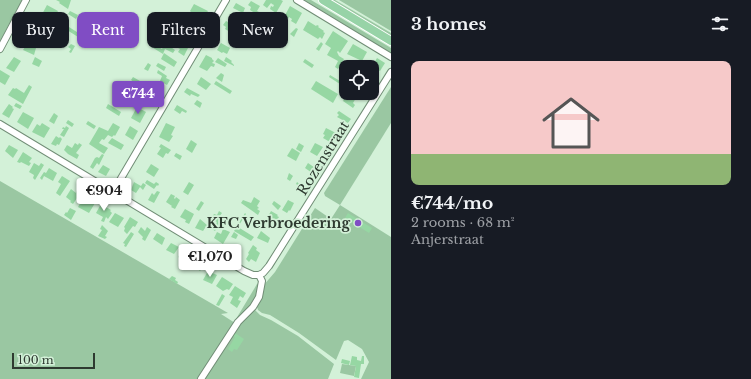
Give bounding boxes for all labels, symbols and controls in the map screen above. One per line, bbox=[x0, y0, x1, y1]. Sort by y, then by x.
chip: Buy bbox=[12, 12, 69, 48]
chip: Rent bbox=[77, 12, 139, 48]
chip: Filters bbox=[147, 12, 220, 48]
chip: New bbox=[228, 12, 288, 48]
icon: filters bbox=[709, 13, 731, 35]
text: 3 homes bbox=[411, 14, 486, 35]
map controls bbox=[339, 60, 379, 100]
button: locate bbox=[339, 60, 379, 100]
pin: €744 bbox=[114, 81, 162, 115]
text: €744 bbox=[121, 85, 155, 102]
icon: home bbox=[535, 87, 607, 159]
street label: Rozenstraat bbox=[293, 117, 353, 199]
pin: €904 bbox=[80, 178, 128, 212]
text: €904 bbox=[85, 182, 123, 199]
text: €744/mo bbox=[411, 193, 493, 214]
place label: KFC Verbroedering bbox=[207, 214, 350, 232]
text: 2 rooms · 68 m² bbox=[411, 214, 514, 231]
marker: KFC Verbroedering bbox=[353, 218, 363, 228]
text: Anjerstraat bbox=[411, 231, 484, 248]
pin: €1,070 bbox=[177, 244, 243, 278]
text: €1,070 bbox=[187, 248, 233, 265]
scale bar bbox=[12, 351, 95, 370]
text: 100 m bbox=[18, 353, 54, 367]

